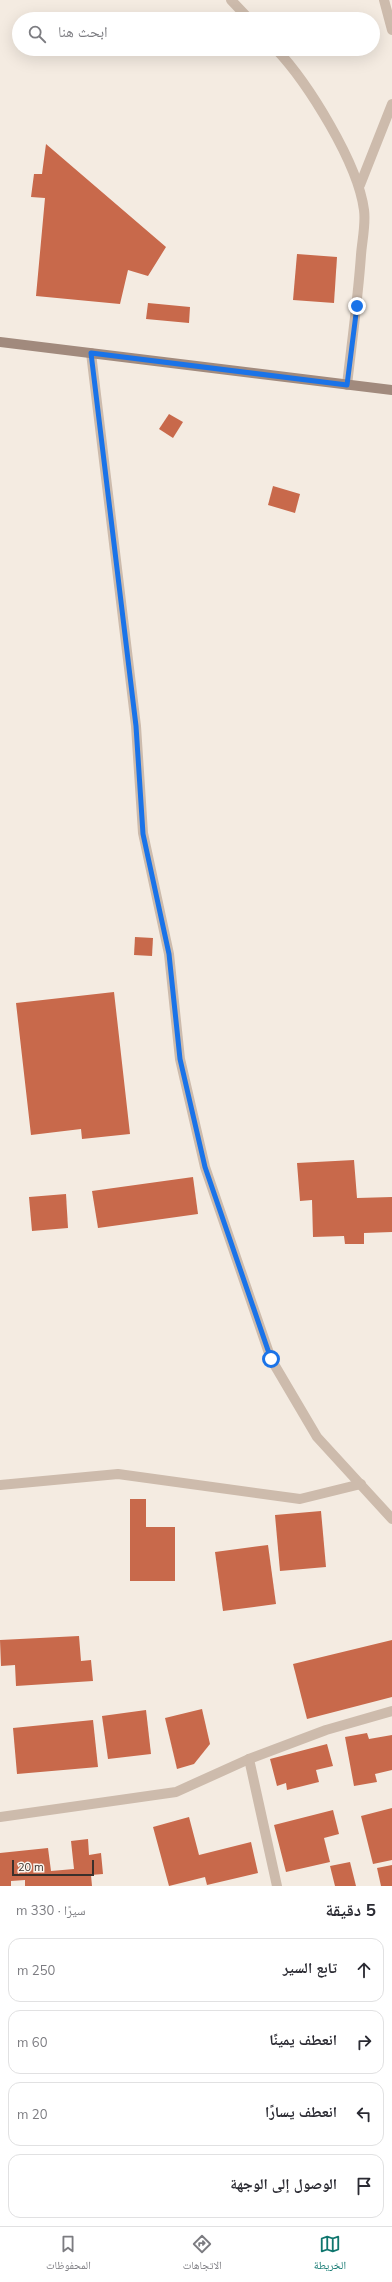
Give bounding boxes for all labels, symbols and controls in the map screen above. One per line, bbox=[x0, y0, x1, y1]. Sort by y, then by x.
search box bbox=[12, 12, 380, 56]
text: ابحث هنا bbox=[58, 22, 108, 41]
icon: search bbox=[26, 23, 48, 45]
route end bbox=[348, 297, 366, 315]
route start bbox=[262, 1350, 280, 1368]
scale bar bbox=[12, 1858, 94, 1877]
text: 20 m bbox=[18, 1860, 44, 1874]
text: 5 دقيقة bbox=[325, 1899, 376, 1920]
text: سيرًا · 330 m bbox=[16, 1902, 86, 1918]
text: تابع السير bbox=[283, 1958, 337, 1977]
icon: ahead bbox=[353, 1959, 375, 1981]
text: 250 m bbox=[17, 1962, 55, 1978]
text: انعطف يمينًا bbox=[269, 2030, 337, 2049]
icon: right bbox=[353, 2031, 375, 2053]
text: 60 m bbox=[17, 2034, 47, 2050]
text: انعطف يسارًا bbox=[265, 2102, 337, 2121]
icon: left bbox=[353, 2103, 375, 2125]
text: 20 m bbox=[17, 2106, 47, 2122]
text: الوصول إلى الوجهة bbox=[230, 2174, 337, 2193]
icon: arrive bbox=[353, 2175, 375, 2197]
tab: المحفوظات bbox=[46, 2233, 91, 2276]
tab: الاتجاهات bbox=[183, 2233, 222, 2276]
tab: الخريطة bbox=[314, 2233, 346, 2276]

